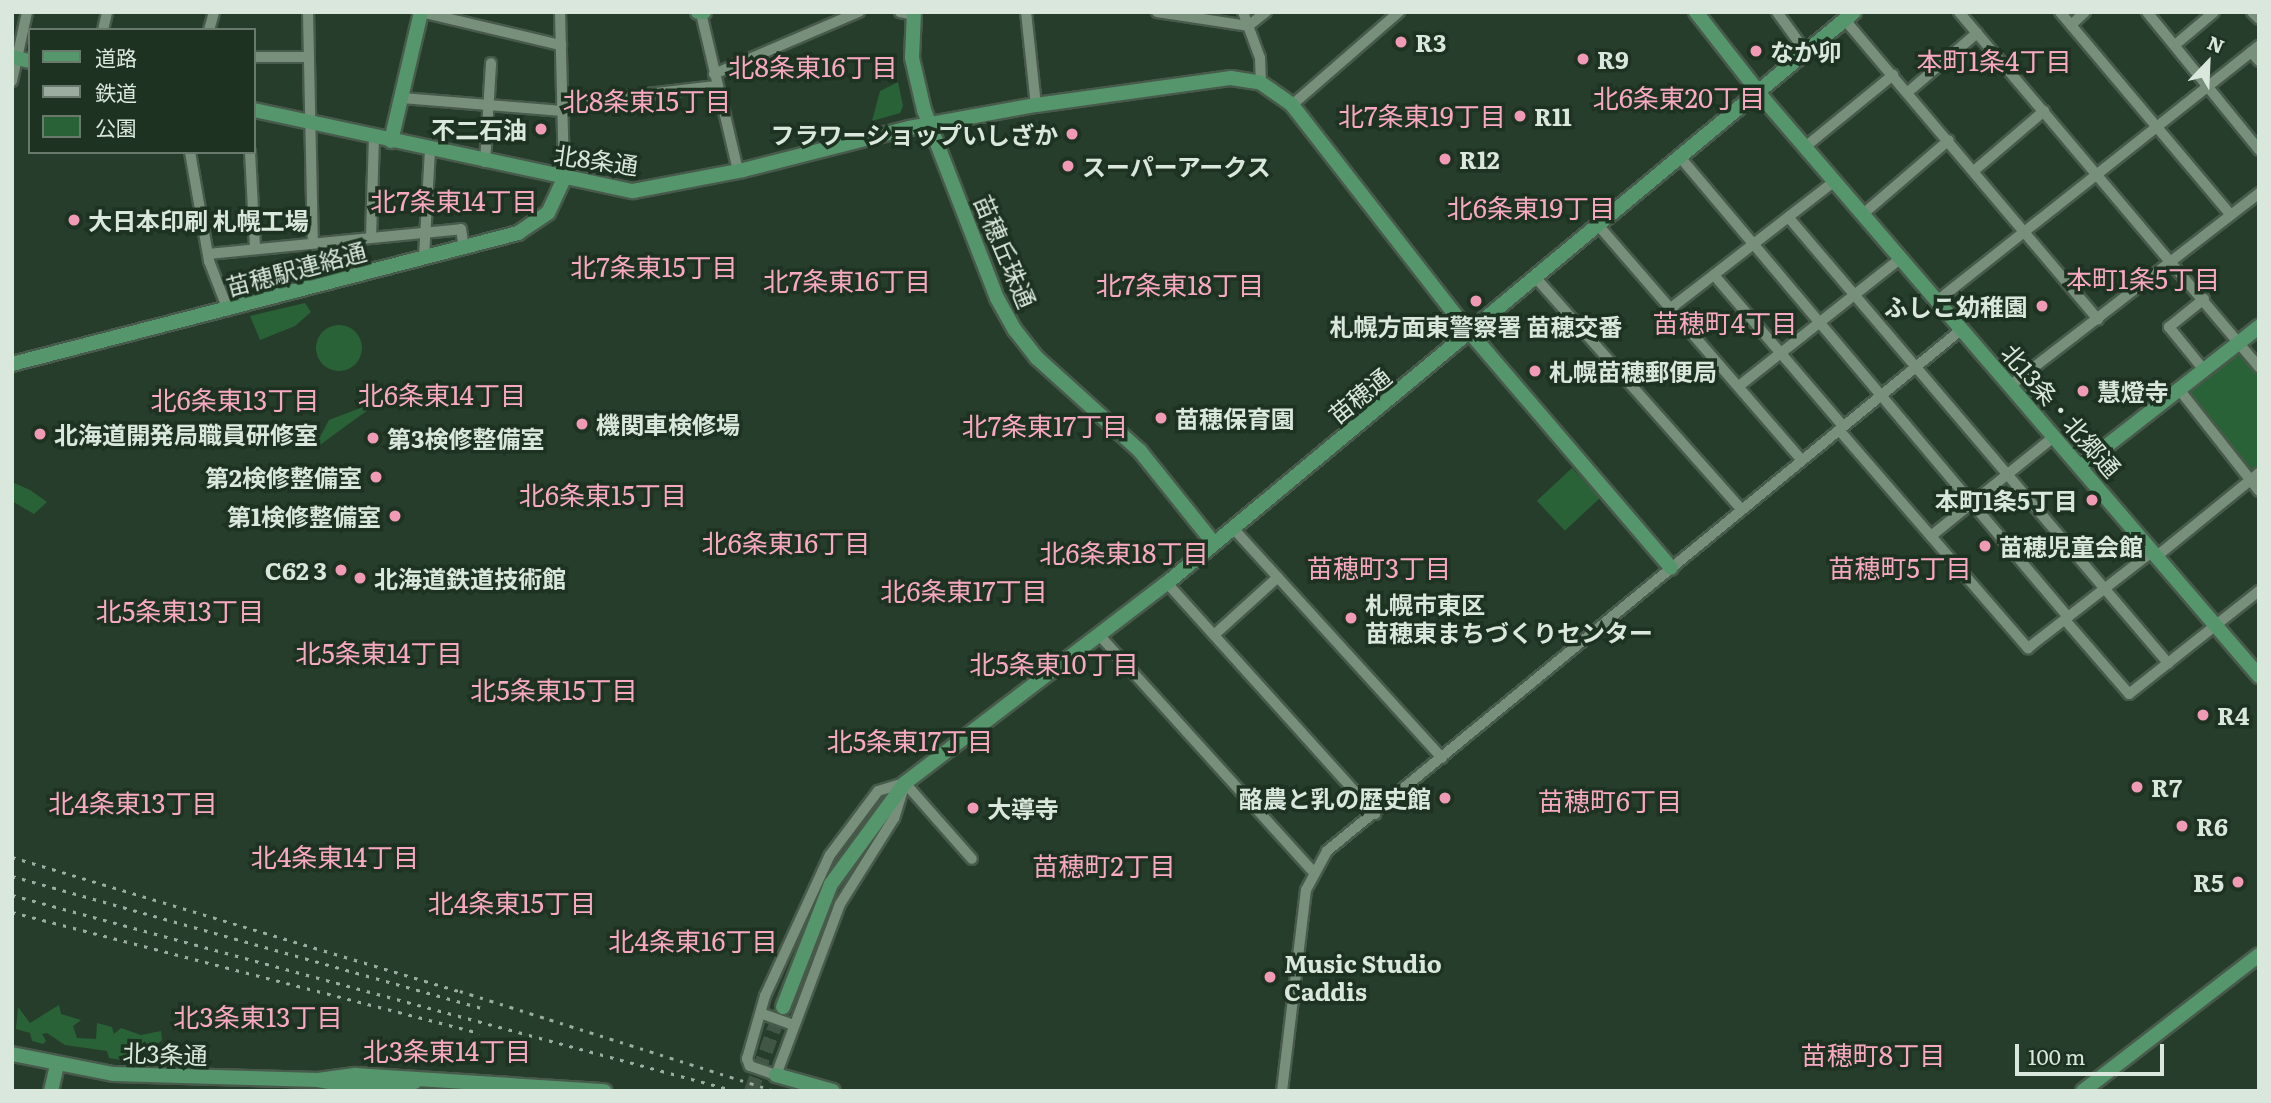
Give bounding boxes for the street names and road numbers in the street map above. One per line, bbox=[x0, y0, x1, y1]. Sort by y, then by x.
street label: 北8条通 bbox=[552, 139, 640, 179]
street label: 苗穂丘珠通 bbox=[969, 190, 1043, 312]
street label: 苗穂駅連絡通 bbox=[223, 235, 369, 301]
street label: 北13条・北郷通 bbox=[1996, 338, 2128, 482]
street label: 苗穂通 bbox=[1322, 361, 1396, 429]
street label: 北3条通 bbox=[122, 1037, 208, 1069]

